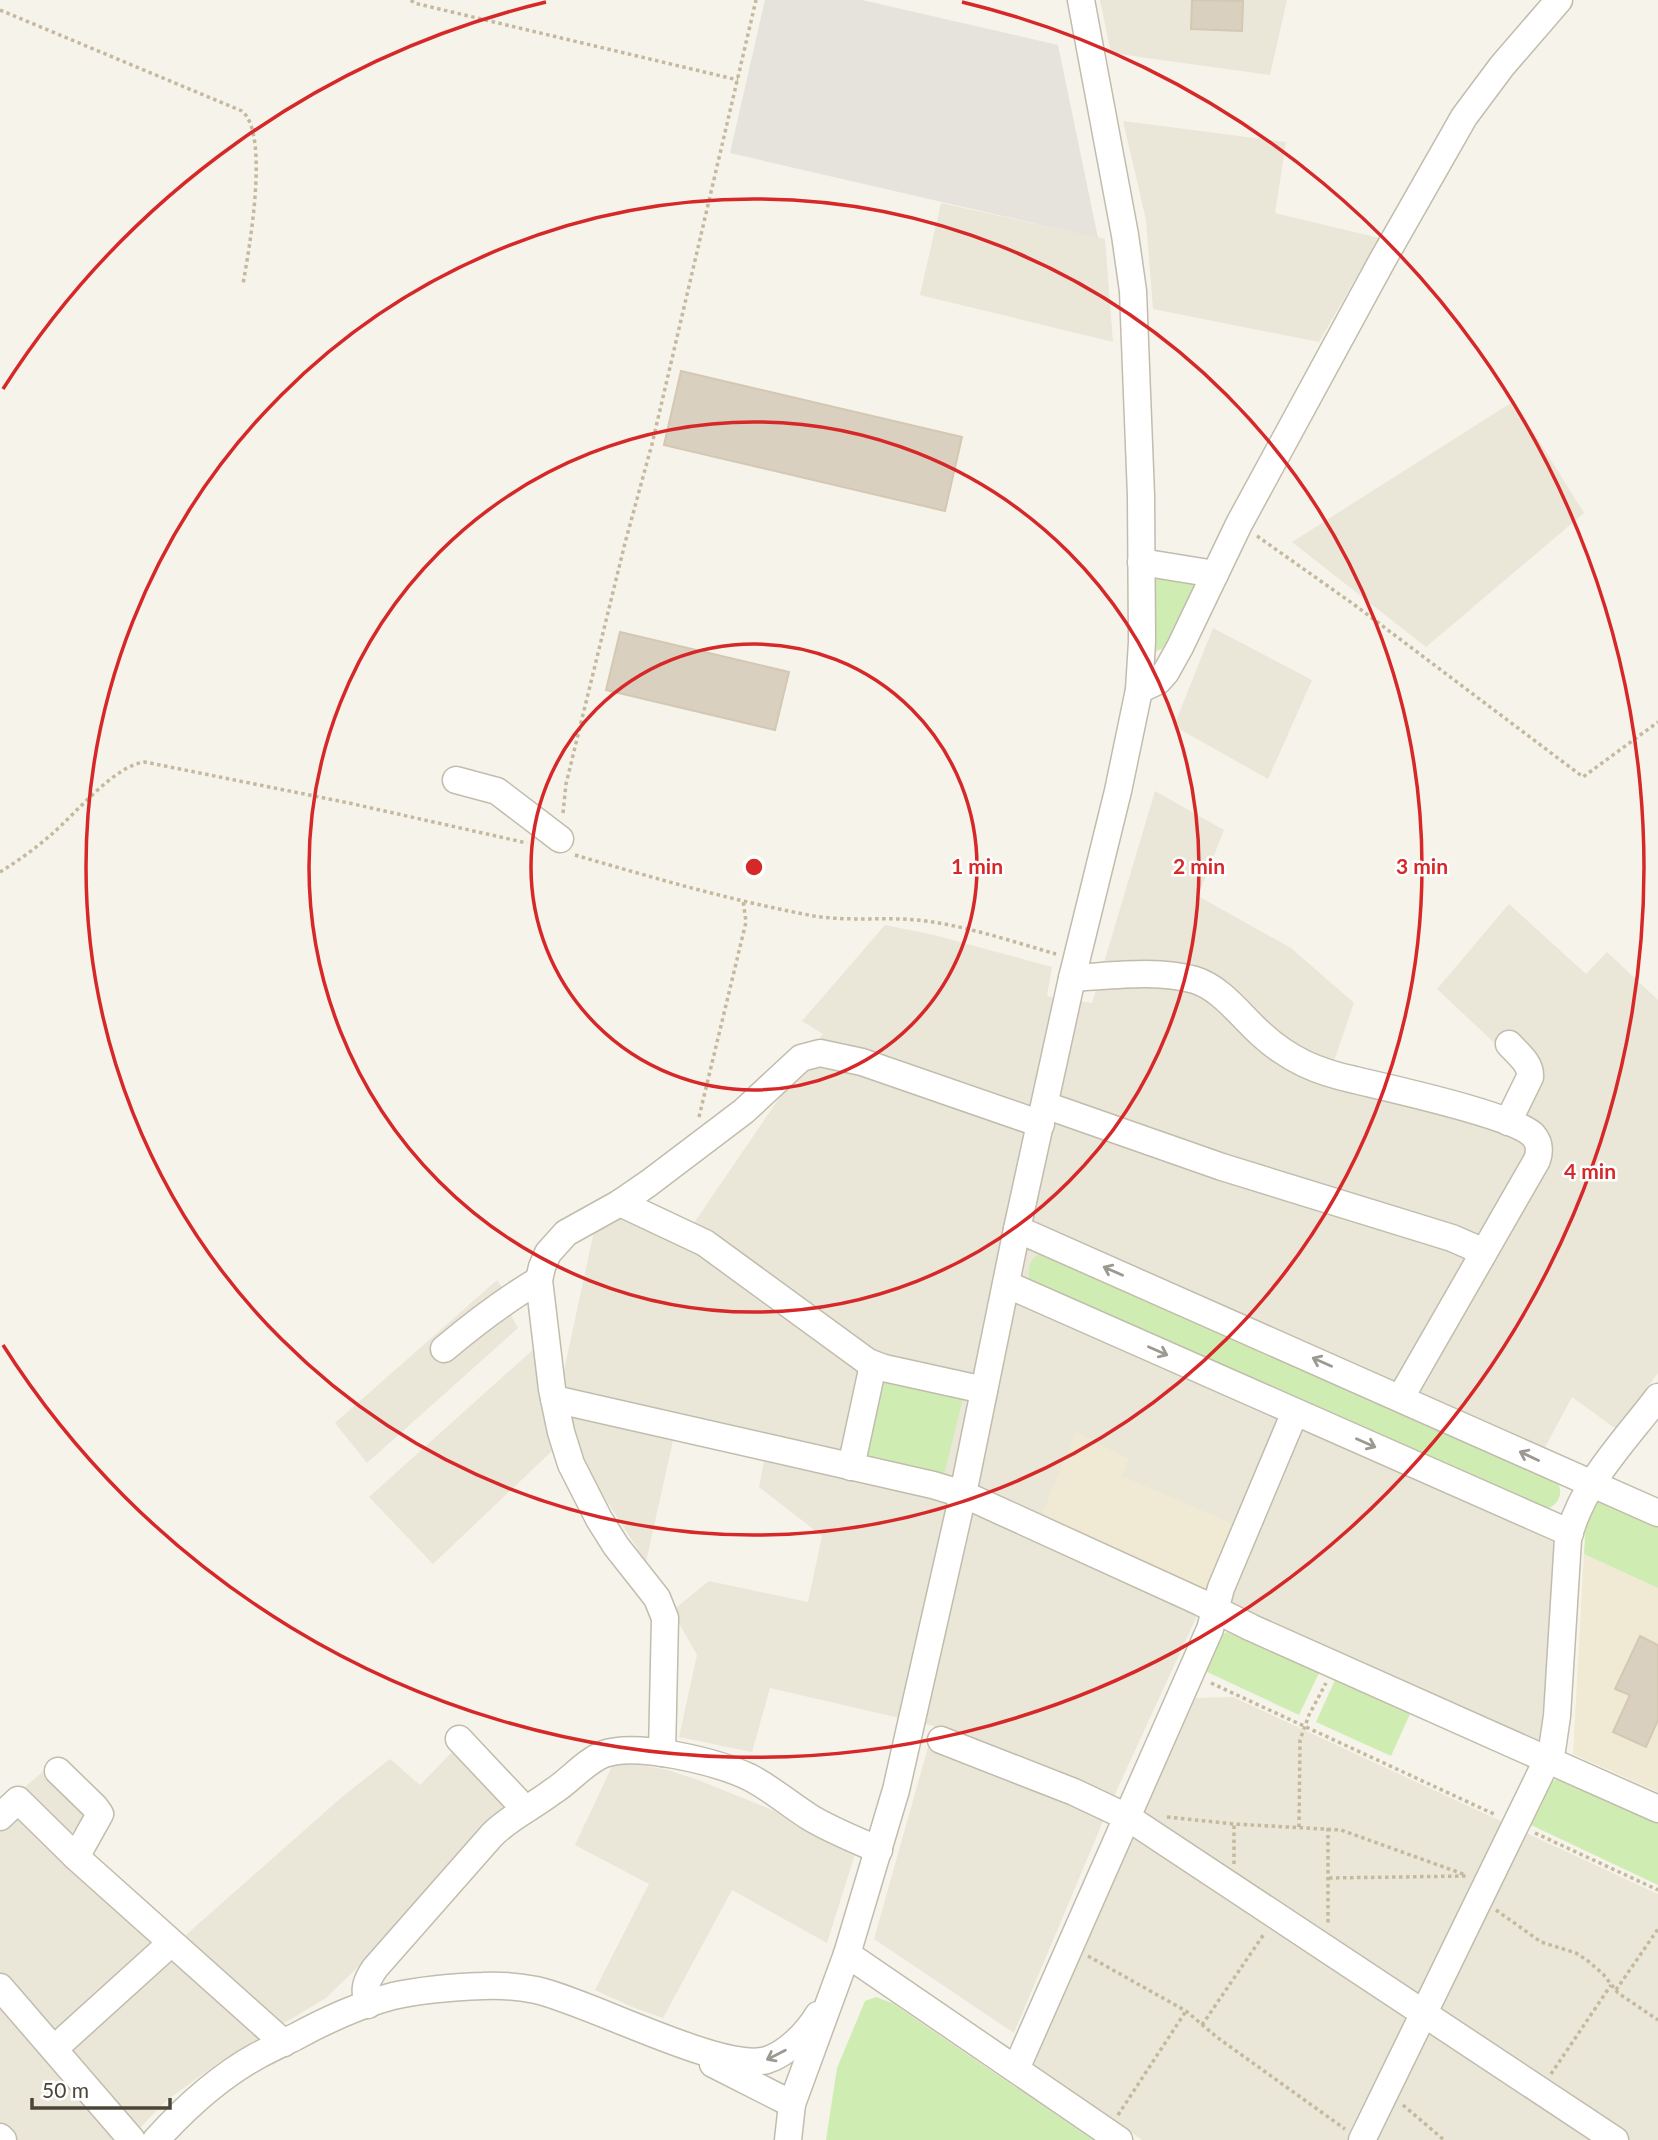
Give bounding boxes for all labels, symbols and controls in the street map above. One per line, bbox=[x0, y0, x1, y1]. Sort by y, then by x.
text: 1 min bbox=[951, 853, 1003, 878]
text: 2 min bbox=[1173, 853, 1225, 878]
text: 3 min bbox=[1396, 853, 1448, 878]
centre of rings bbox=[742, 855, 766, 879]
text: 4 min bbox=[1564, 1158, 1616, 1183]
one-way arrow bbox=[1103, 1264, 1125, 1277]
one-way arrow bbox=[1147, 1345, 1168, 1358]
one-way arrow bbox=[1311, 1355, 1333, 1368]
one-way arrow bbox=[1355, 1437, 1376, 1450]
one-way arrow bbox=[1519, 1449, 1540, 1462]
one-way arrow bbox=[766, 2048, 787, 2062]
scale bar bbox=[32, 2066, 170, 2110]
text: 50 m bbox=[42, 2077, 89, 2102]

